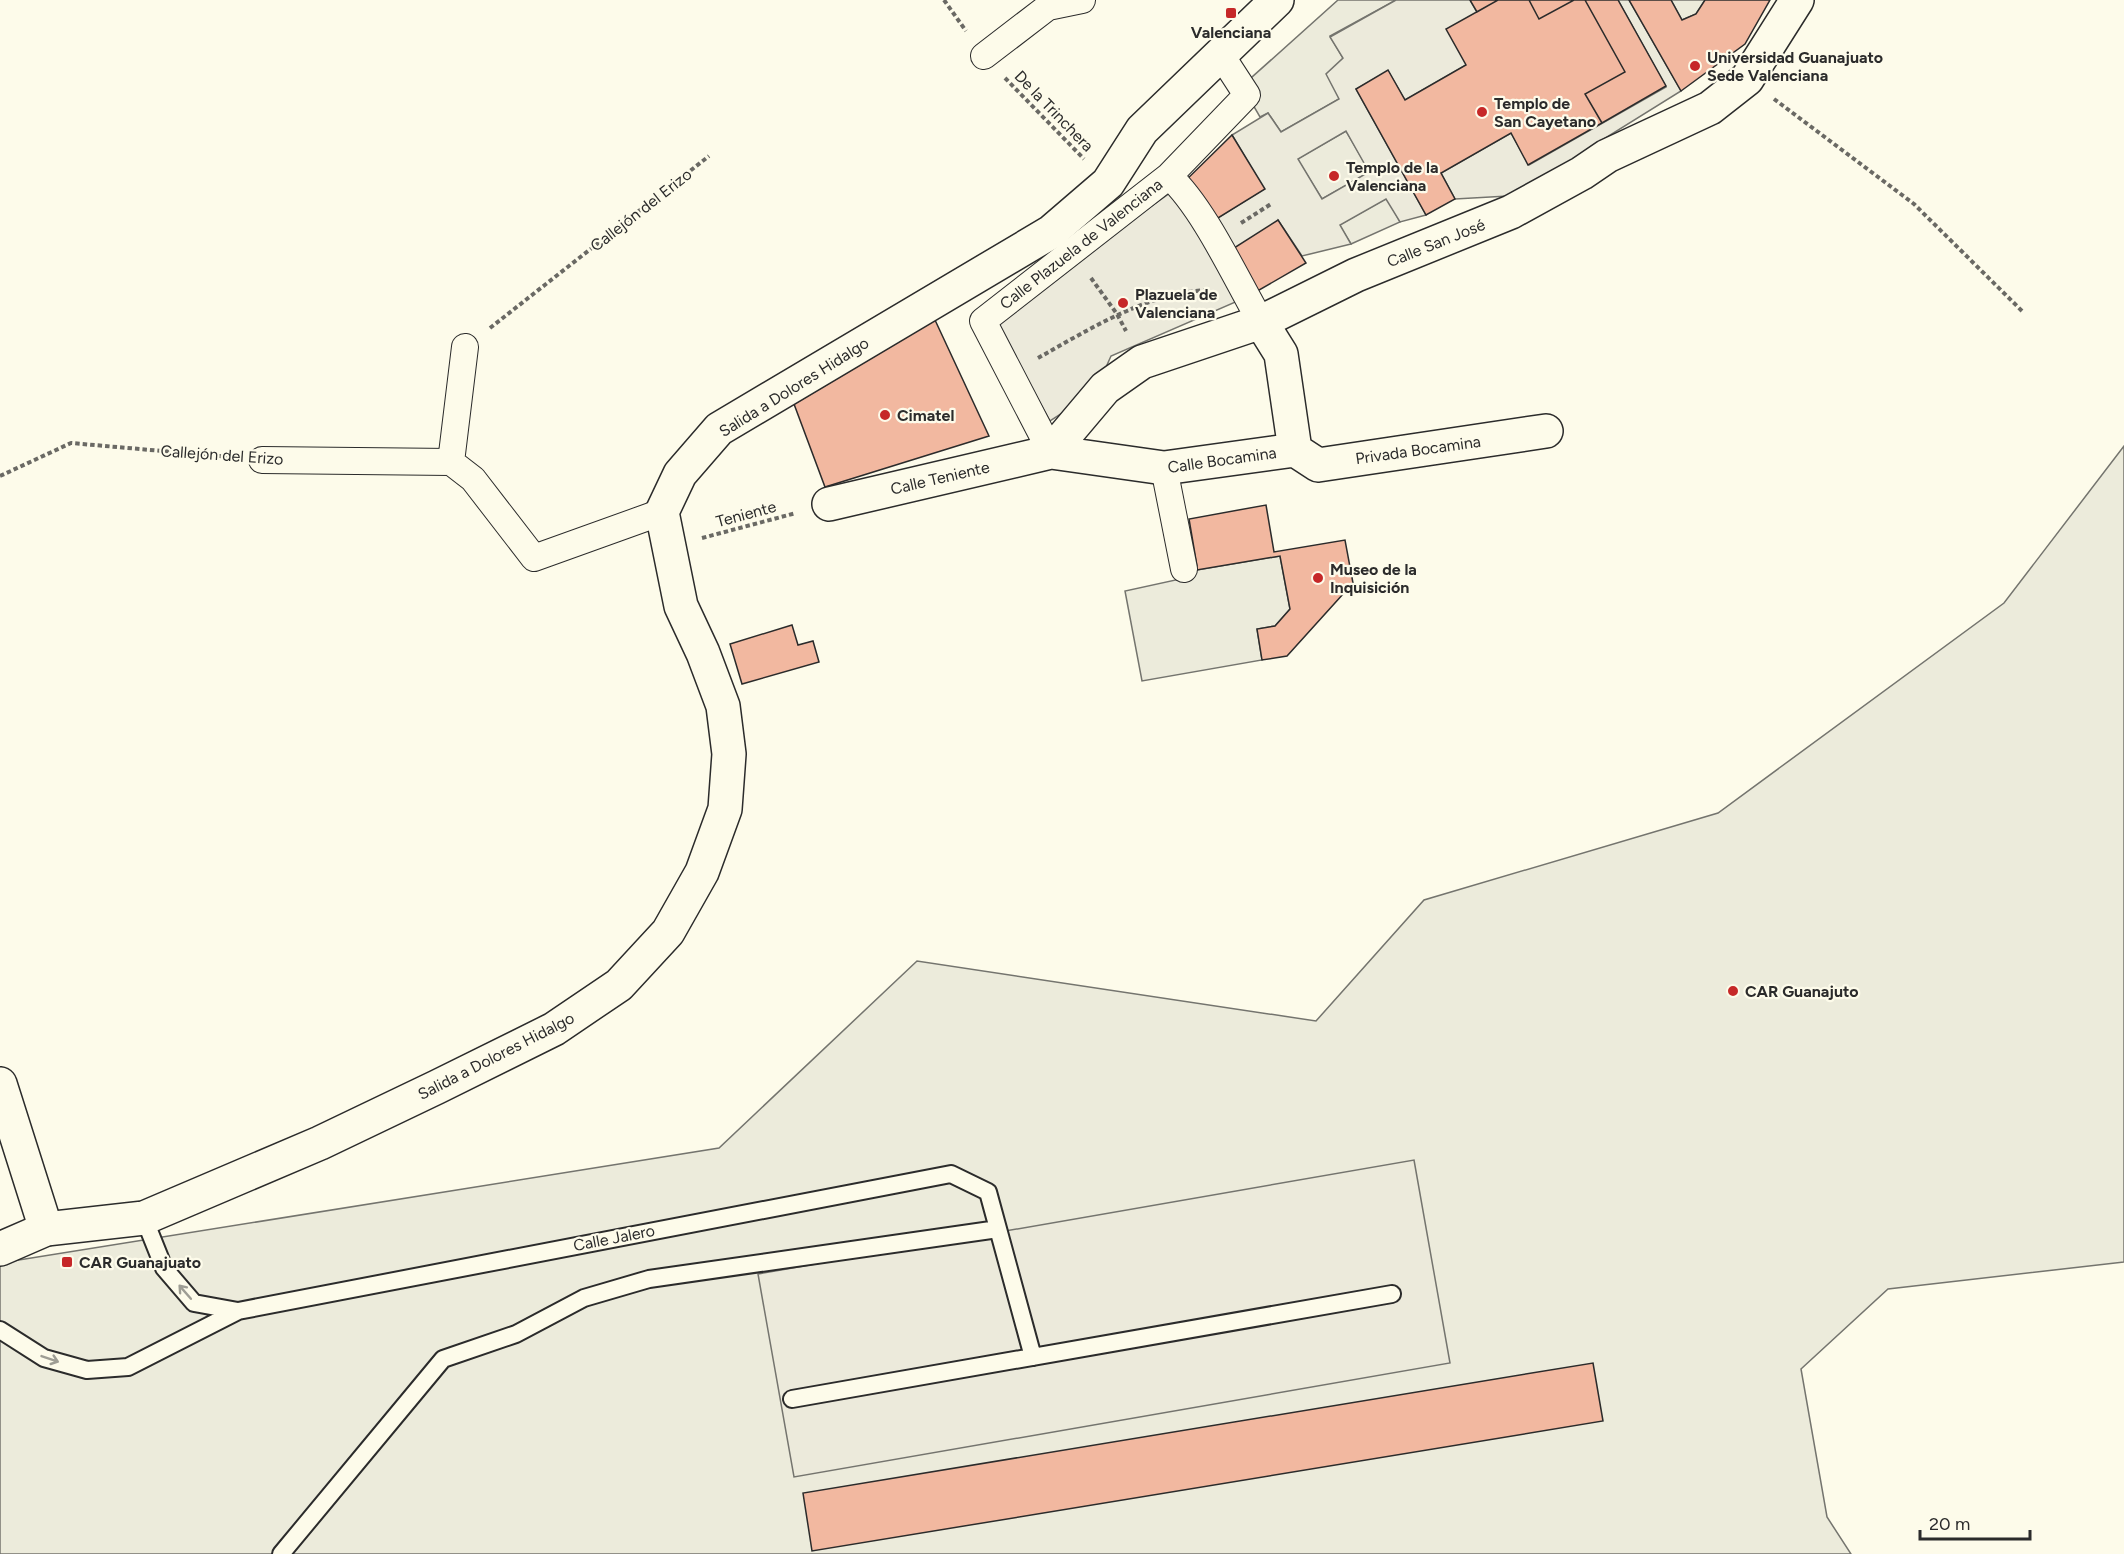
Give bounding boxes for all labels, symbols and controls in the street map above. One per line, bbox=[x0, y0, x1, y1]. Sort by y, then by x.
marker: Valenciana bbox=[1224, 6, 1238, 20]
place label: Valenciana bbox=[1191, 23, 1271, 42]
place label: Universidad Guanajuato Sede Valenciana bbox=[1707, 48, 1883, 85]
marker: Universidad Guanajuato Sede Valenciana bbox=[1688, 59, 1702, 73]
street label: De la Trinchera bbox=[1011, 67, 1097, 155]
place label: Templo de San Cayetano bbox=[1494, 94, 1596, 131]
marker: Templo de San Cayetano bbox=[1475, 105, 1489, 119]
place label: Templo de la Valenciana bbox=[1346, 158, 1438, 195]
street label: Callejón del Erizo bbox=[587, 165, 695, 255]
marker: Templo de la Valenciana bbox=[1327, 169, 1341, 183]
street label: Calle Plazuela de Valenciana bbox=[996, 175, 1166, 313]
street label: Calle San José bbox=[1384, 215, 1488, 271]
place label: Plazuela de Valenciana bbox=[1135, 285, 1217, 322]
marker: Plazuela de Valenciana bbox=[1116, 296, 1130, 310]
street label: Salida a Dolores Hidalgo bbox=[716, 333, 872, 441]
place label: Cimatel bbox=[897, 406, 954, 425]
marker: Cimatel bbox=[878, 408, 892, 422]
street label: Privada Bocamina bbox=[1354, 432, 1482, 468]
street label: Callejón del Erizo bbox=[160, 441, 284, 469]
street label: Calle Bocamina bbox=[1166, 443, 1278, 477]
street label: Calle Teniente bbox=[889, 457, 992, 499]
street label: Teniente bbox=[714, 497, 778, 531]
place label: Museo de la Inquisición bbox=[1330, 560, 1417, 597]
marker: Museo de la Inquisición bbox=[1311, 571, 1325, 585]
place label: CAR Guanajuto bbox=[1745, 982, 1859, 1001]
marker: CAR Guanajuto bbox=[1726, 984, 1740, 998]
street label: Salida a Dolores Hidalgo bbox=[415, 1008, 577, 1104]
street label: Calle Jalero bbox=[572, 1221, 656, 1255]
place label: CAR Guanajuato bbox=[79, 1253, 201, 1272]
marker: CAR Guanajuato bbox=[60, 1255, 74, 1269]
one-way arrow bbox=[178, 1285, 192, 1300]
one-way arrow bbox=[41, 1355, 59, 1366]
scale bar bbox=[1920, 1503, 2030, 1541]
text: 20 m bbox=[1929, 1513, 1970, 1535]

